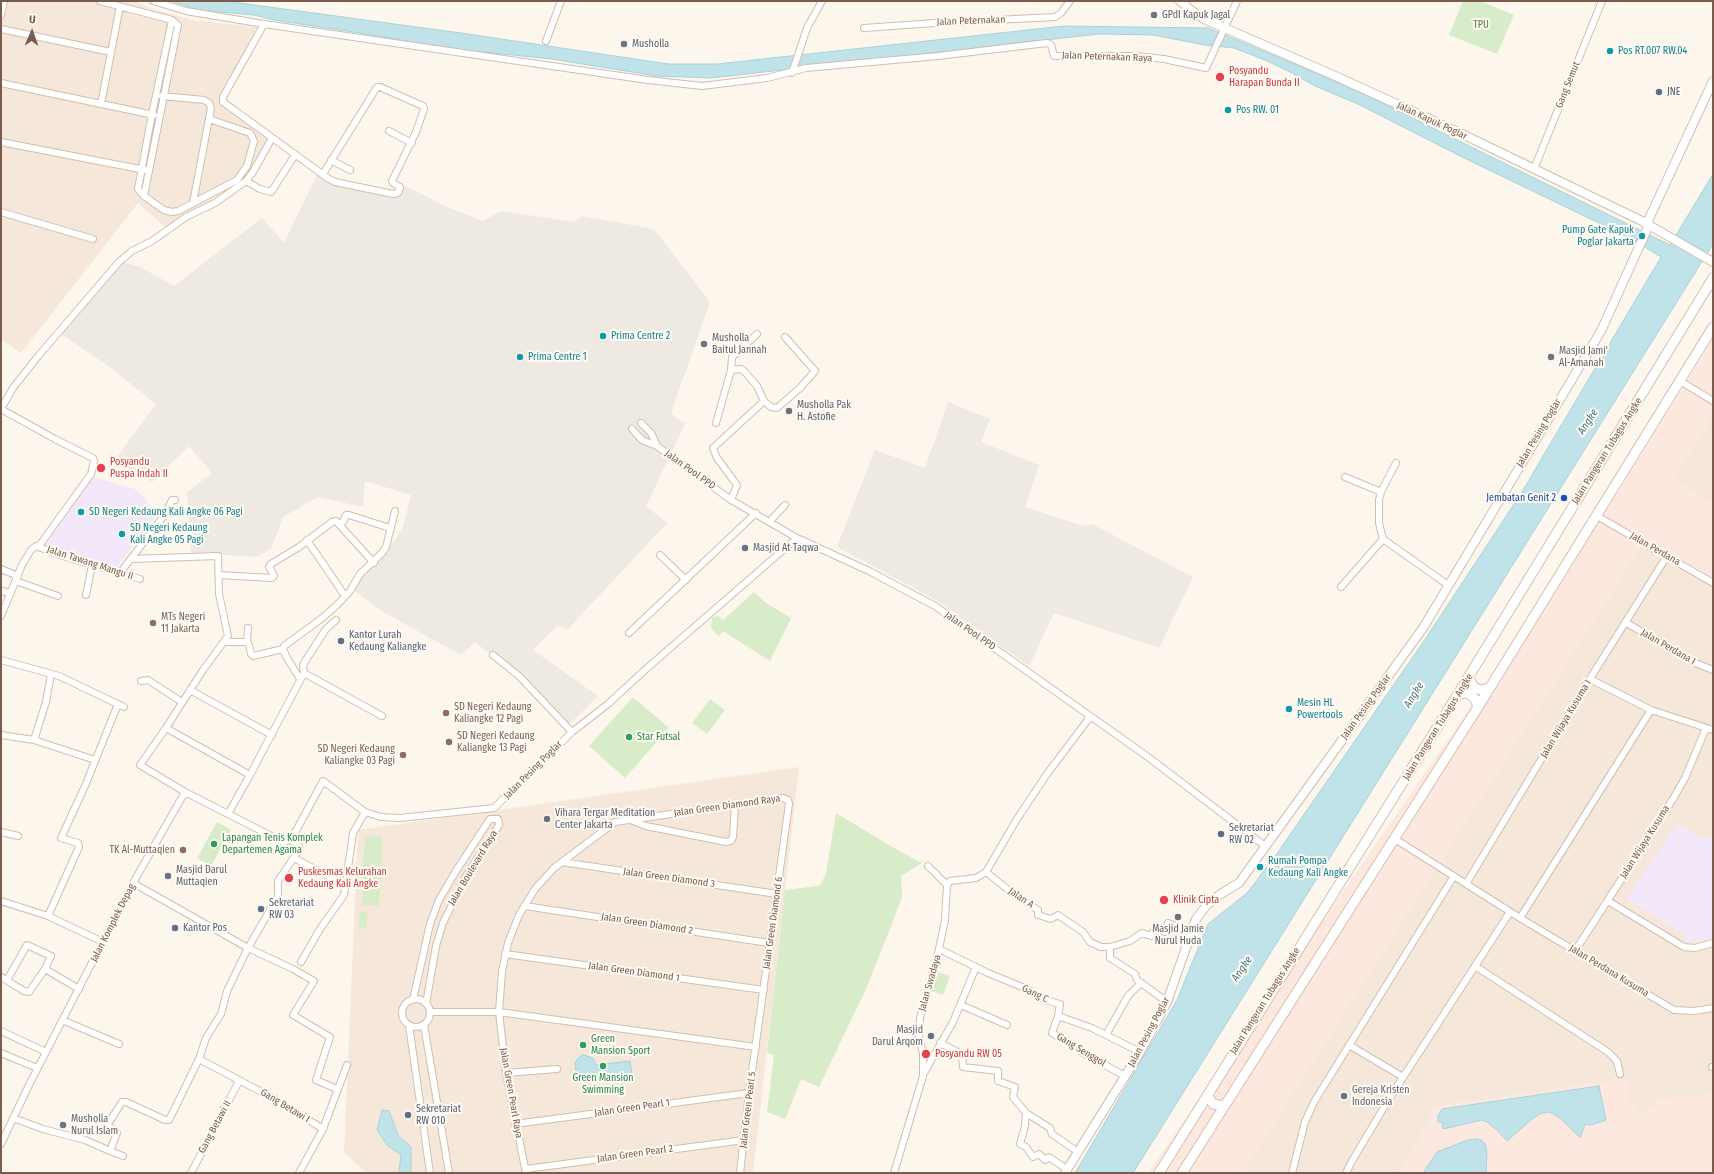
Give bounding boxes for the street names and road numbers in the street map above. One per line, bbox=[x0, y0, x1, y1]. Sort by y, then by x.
street label: Jalan Peternakan bbox=[936, 14, 1006, 28]
street label: Jalan Peternakan Raya bbox=[1062, 49, 1152, 65]
street label: Gang Semut bbox=[1553, 60, 1583, 110]
street label: Jalan Kapuk Poglar bbox=[1395, 99, 1469, 143]
street label: Jalan Pangeran Tubagus Angke bbox=[1569, 396, 1645, 506]
street label: Jalan Pesing Poglar bbox=[1514, 397, 1564, 469]
street label: Jalan Pool PPD bbox=[662, 448, 718, 492]
street label: Jalan Perdana bbox=[1628, 530, 1682, 568]
street label: Jalan Tawang Mangu II bbox=[45, 543, 135, 583]
street label: Jalan Pool PPD bbox=[942, 609, 998, 653]
street label: Jalan Perdana I bbox=[1639, 627, 1697, 667]
street label: Jalan Pesing Poglar bbox=[1338, 672, 1394, 742]
street label: Jalan Pangeran Tubagus Angke bbox=[1400, 672, 1476, 782]
street label: Jalan Wijaya Kusuma I bbox=[1538, 678, 1594, 760]
street label: Jalan Pesing Poglar bbox=[501, 738, 565, 802]
street label: Jalan Green Diamond Raya bbox=[673, 793, 781, 819]
street label: Jalan Wijaya Kusuma bbox=[1618, 803, 1672, 881]
street label: Jalan Boulevard Raya bbox=[446, 828, 500, 908]
street label: Jalan Green Diamond 3 bbox=[622, 866, 716, 890]
street label: Jalan Green Diamond 6 bbox=[761, 876, 785, 970]
street label: Jalan Komplek Depag bbox=[88, 882, 138, 964]
street label: Jalan A bbox=[1006, 885, 1036, 911]
street label: Jalan Green Diamond 2 bbox=[600, 911, 694, 937]
street label: Jalan Perdana Kusuma bbox=[1567, 942, 1651, 1000]
street label: Jalan Pangeran Tubagus Angke bbox=[1227, 946, 1303, 1056]
street label: Jalan Swadaya bbox=[916, 953, 944, 1013]
street label: Jalan Green Diamond 1 bbox=[588, 960, 680, 984]
street label: Gang C bbox=[1020, 982, 1050, 1006]
street label: Jalan Pesing Poglar bbox=[1126, 995, 1172, 1069]
street label: Gang Senggol bbox=[1054, 1031, 1108, 1069]
street label: Jalan Green Pearl Raya bbox=[497, 1047, 525, 1139]
street label: Jalan Green Pearl 5 bbox=[737, 1071, 759, 1149]
street label: Gang Betawi I bbox=[258, 1087, 312, 1125]
street label: Jalan Green Pearl 1 bbox=[593, 1097, 671, 1119]
street label: Gang Betawi II bbox=[196, 1099, 234, 1155]
street label: Jalan Green Pearl 2 bbox=[596, 1143, 674, 1165]

